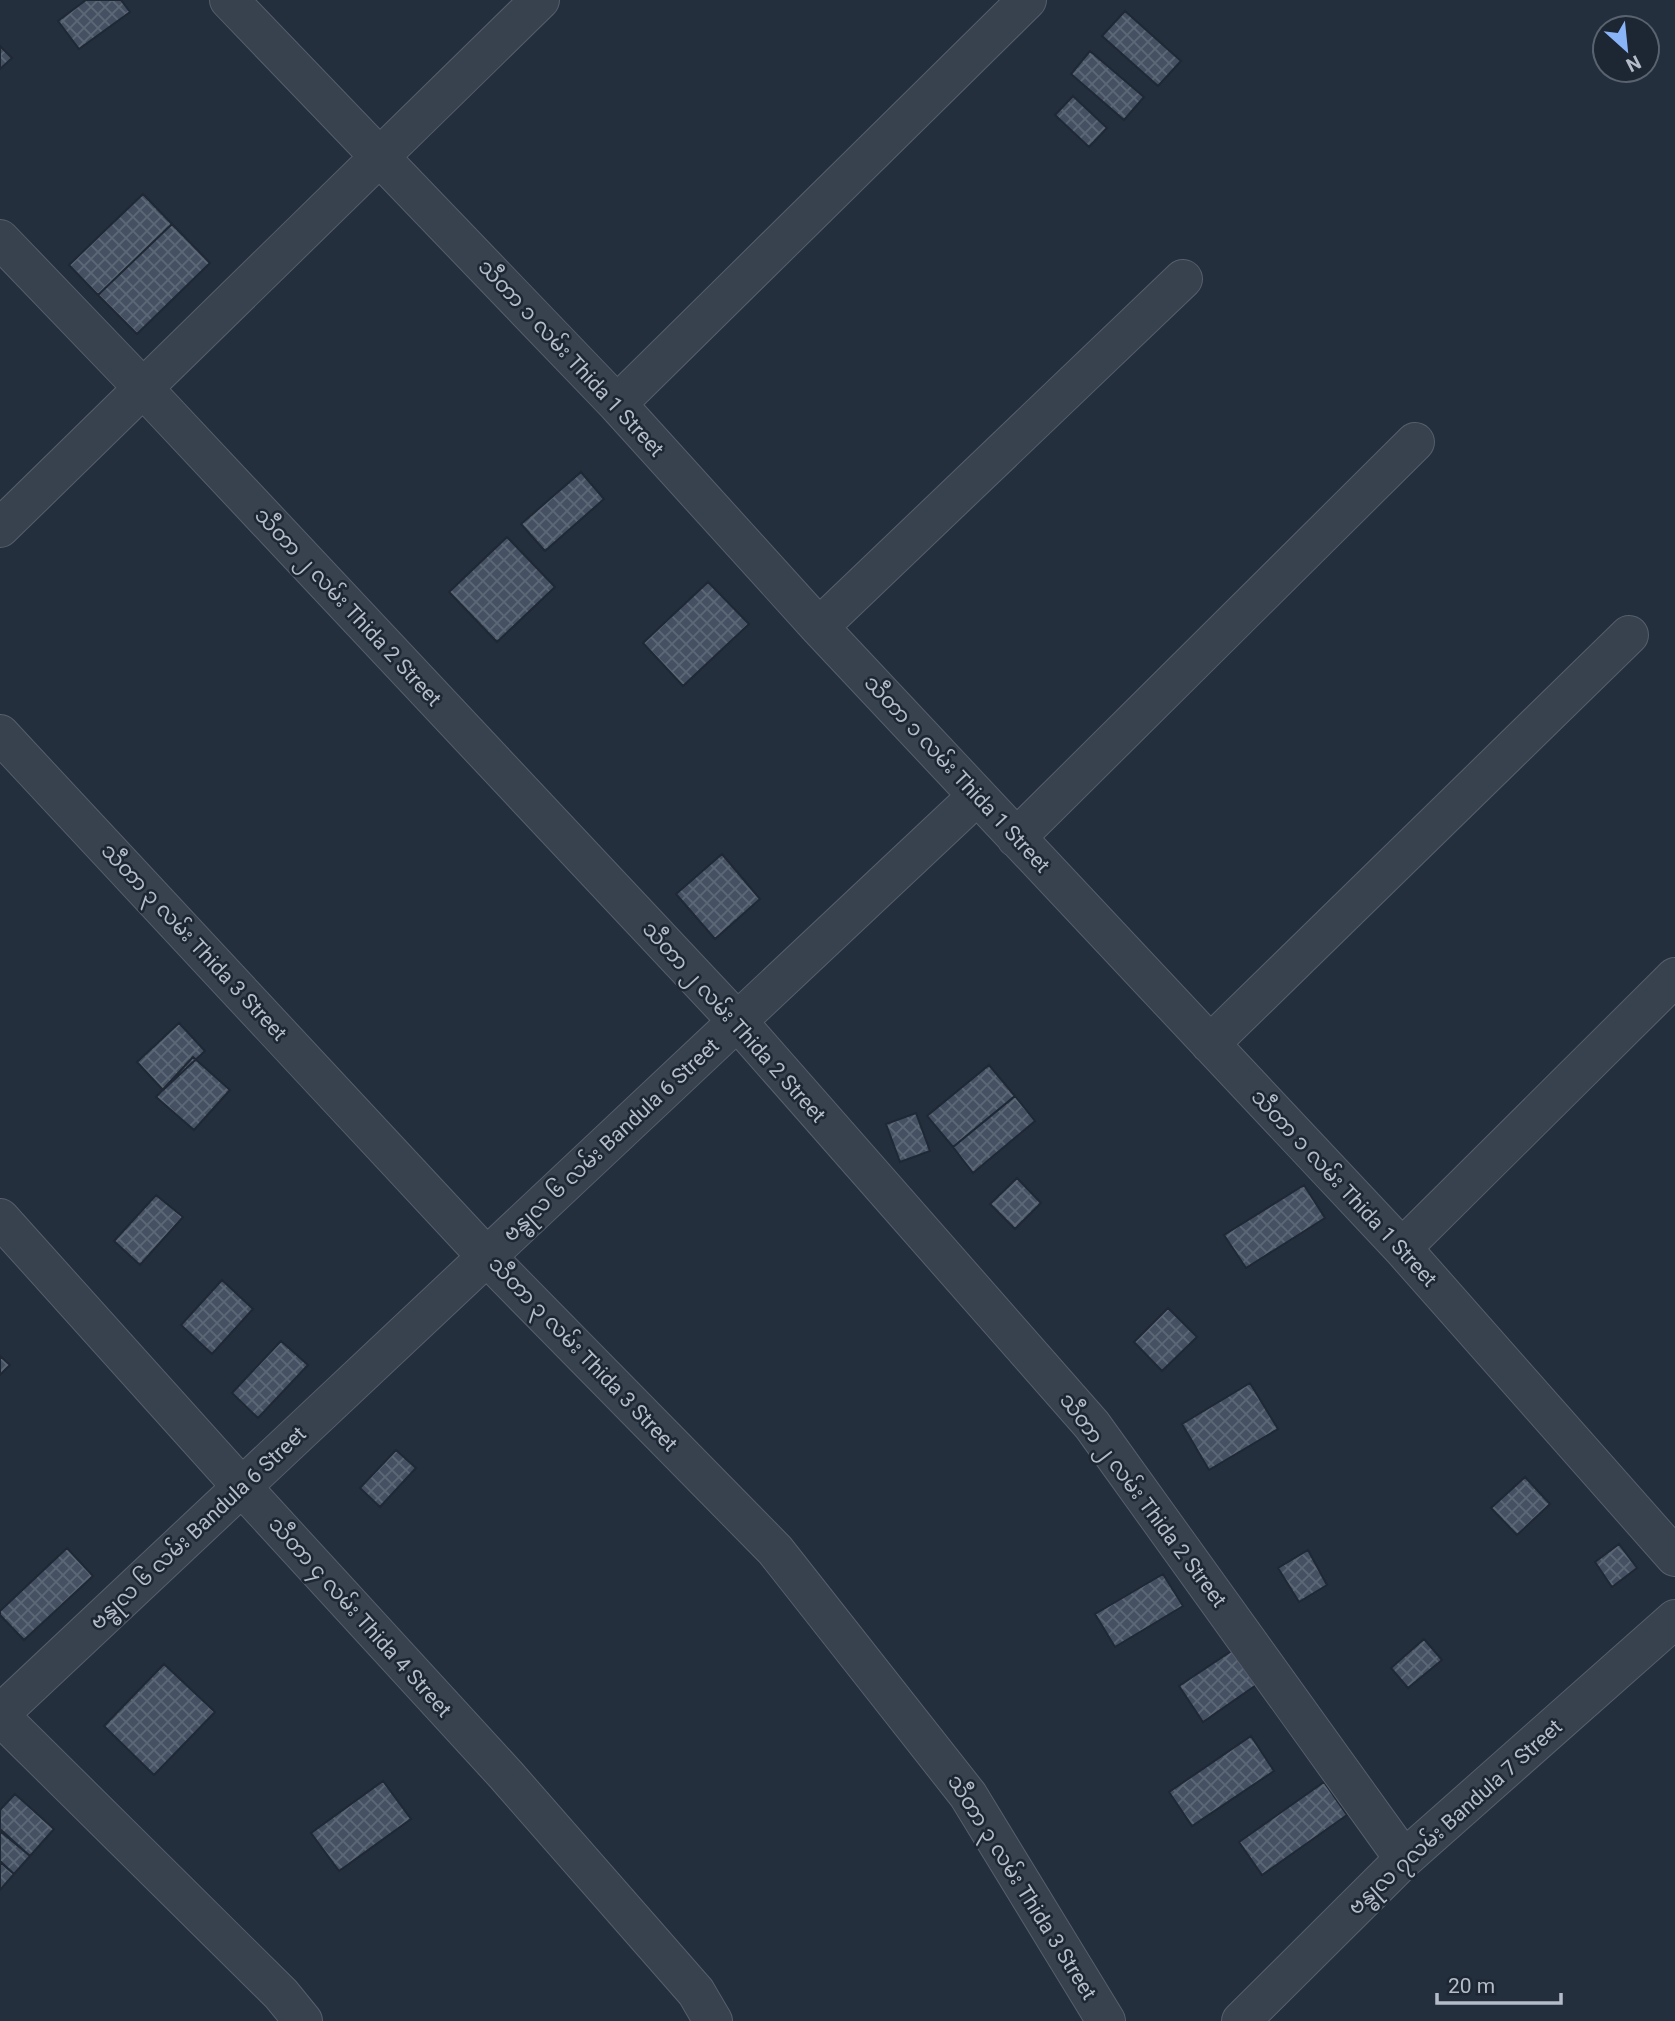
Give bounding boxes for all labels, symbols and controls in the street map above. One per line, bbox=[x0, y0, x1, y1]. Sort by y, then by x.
north arrow bbox=[1591, 14, 1661, 84]
text: N bbox=[1622, 50, 1645, 77]
street label: သီတာ ၁ လမ်း Thida 1 Street bbox=[473, 252, 672, 462]
street label: သီတာ ၂ လမ်း Thida 2 Street bbox=[246, 500, 449, 714]
street label: သီတာ ၁ လမ်း Thida 1 Street bbox=[859, 668, 1058, 878]
street label: သီတာ ၃ လမ်း Thida 3 Street bbox=[93, 836, 295, 1049]
street label: သီတာ ၂ လမ်း Thida 2 Street bbox=[634, 914, 834, 1131]
street label: ဗန္ဓုလ ၆ လမ်း Bandula 6 Street bbox=[495, 1031, 728, 1250]
street label: သီတာ ၁ လမ်း Thida 1 Street bbox=[1246, 1082, 1445, 1292]
street label: သီတာ ၃ လမ်း Thida 3 Street bbox=[480, 1249, 685, 1460]
street label: သီတာ ၂ လမ်း Thida 2 Street bbox=[1051, 1386, 1235, 1615]
street label: ဗန္ဓုလ ၆ လမ်း Bandula 6 Street bbox=[82, 1419, 315, 1638]
street label: သီတာ ၄ လမ်း Thida 4 Street bbox=[260, 1509, 459, 1725]
street label: ဗန္ဓုလ ၇လမ်း Bandula 7 Street bbox=[1341, 1712, 1571, 1923]
street label: သီတာ ၃ လမ်း Thida 3 Street bbox=[939, 1768, 1105, 2007]
scale bar bbox=[1437, 1962, 1561, 2006]
text: 20 m bbox=[1448, 1974, 1495, 1998]

